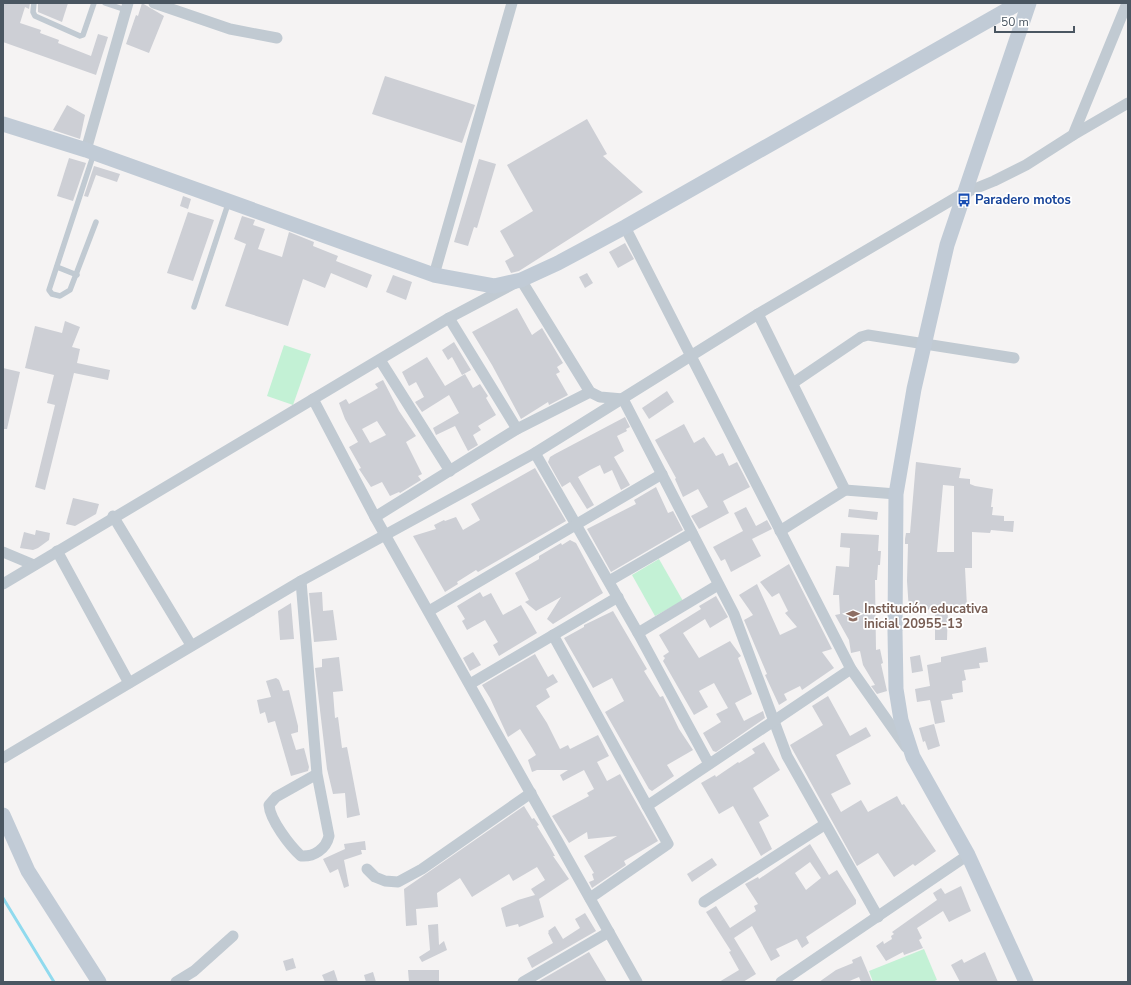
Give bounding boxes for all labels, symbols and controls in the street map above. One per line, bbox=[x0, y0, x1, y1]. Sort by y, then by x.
scale bar bbox=[995, 8, 1074, 34]
text: 50 m bbox=[1001, 14, 1029, 30]
place label: Paradero motos bbox=[975, 191, 1071, 209]
bus stop icon: Paradero motos bbox=[956, 192, 972, 208]
place label: Institución educativa inicial 20955-13 bbox=[864, 600, 988, 633]
school or university icon: Institución educativa inicial 20955-13 bbox=[845, 608, 861, 624]

